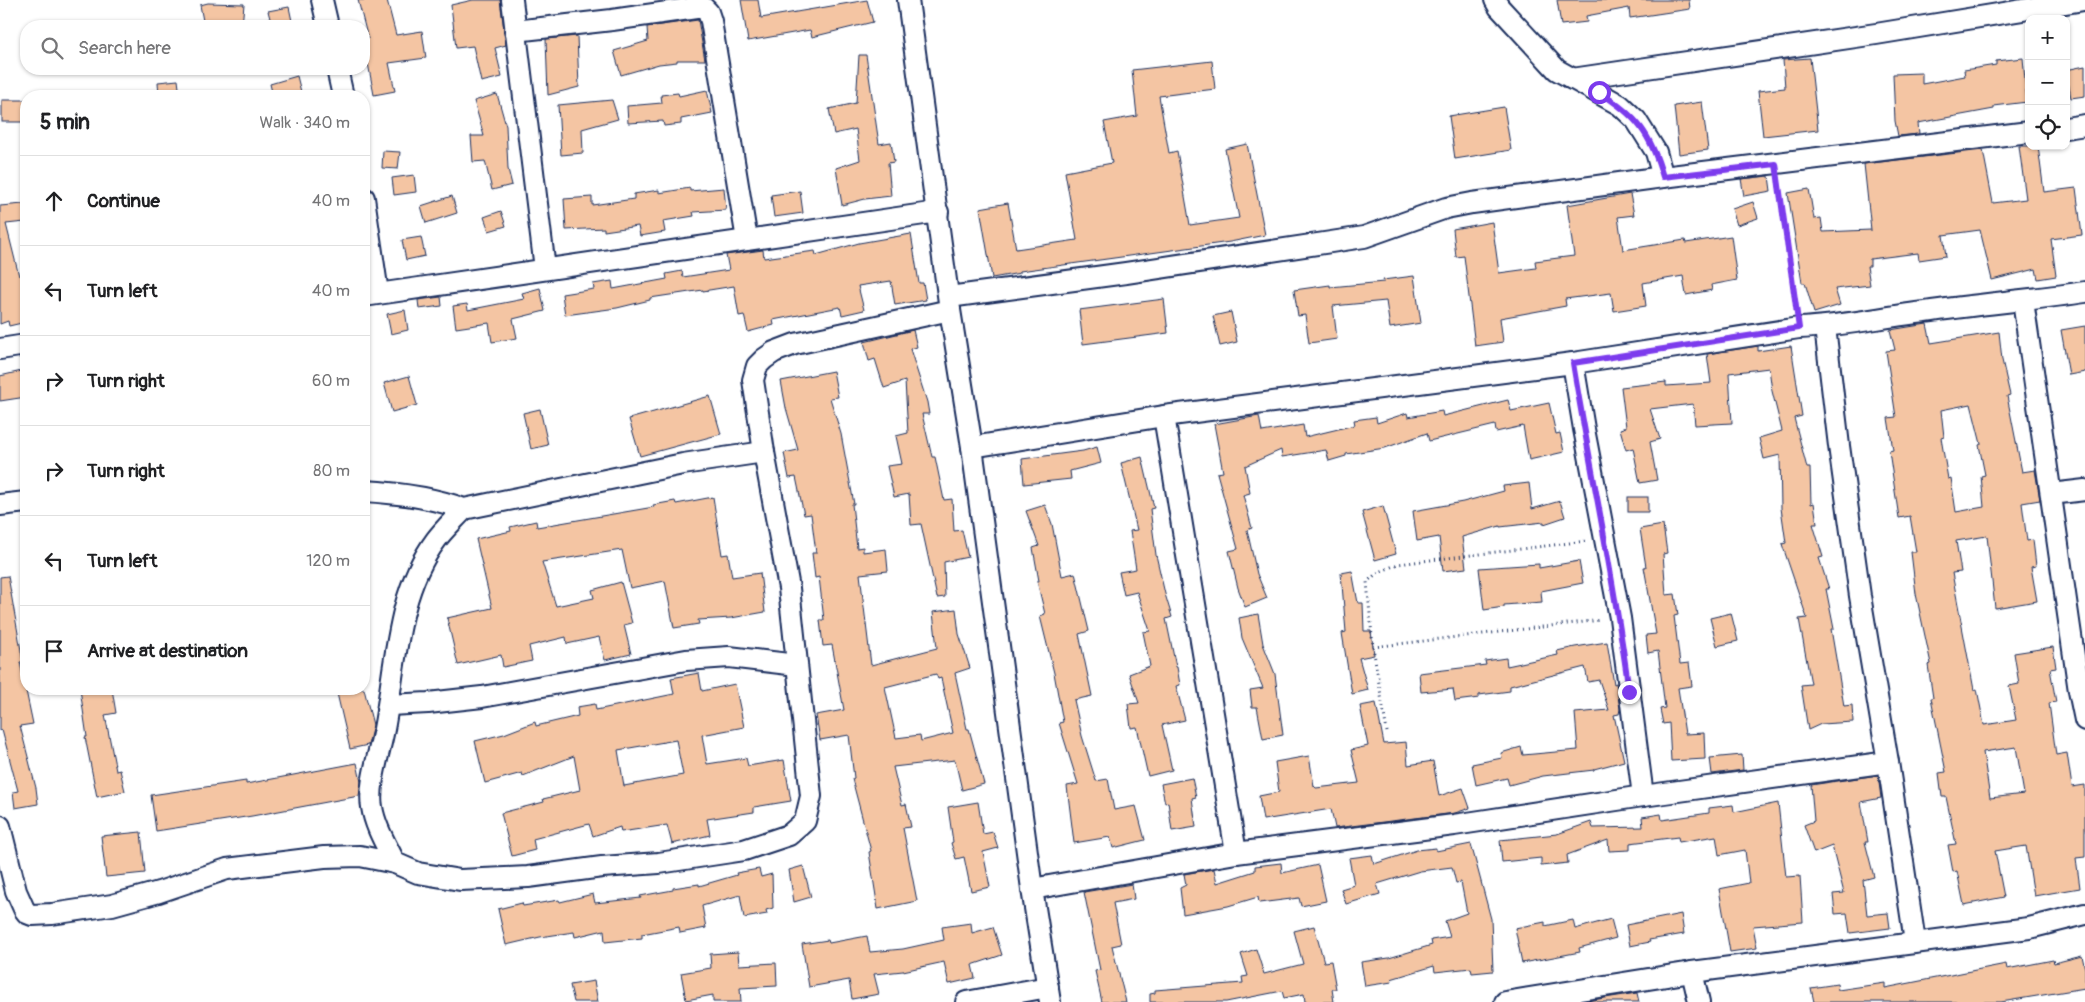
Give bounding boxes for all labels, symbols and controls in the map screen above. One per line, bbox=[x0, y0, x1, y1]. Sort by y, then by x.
map controls bbox=[2025, 15, 2070, 150]
button: + bbox=[2025, 15, 2070, 60]
search box bbox=[20, 20, 370, 75]
icon: search bbox=[38, 34, 66, 62]
text: Search here bbox=[78, 36, 171, 60]
button: − bbox=[2025, 60, 2070, 105]
route start bbox=[1588, 81, 1611, 104]
button: locate bbox=[2025, 105, 2070, 150]
text: 5 min bbox=[40, 109, 90, 136]
text: Walk · 340 m bbox=[259, 113, 350, 133]
icon: ahead bbox=[40, 187, 68, 215]
text: Continue bbox=[87, 189, 160, 213]
text: 40 m bbox=[312, 191, 350, 211]
icon: left bbox=[40, 277, 68, 305]
text: Turn left bbox=[87, 279, 157, 303]
text: 40 m bbox=[312, 281, 350, 301]
icon: right bbox=[40, 367, 68, 395]
text: Turn right bbox=[87, 369, 165, 393]
text: 60 m bbox=[312, 371, 350, 391]
icon: right bbox=[40, 457, 68, 485]
text: Turn right bbox=[87, 459, 165, 483]
text: 80 m bbox=[313, 461, 350, 481]
icon: left bbox=[40, 547, 68, 575]
text: Turn left bbox=[87, 549, 157, 573]
text: 120 m bbox=[306, 551, 350, 571]
icon: arrive bbox=[40, 637, 68, 665]
text: Arrive at destination bbox=[87, 639, 248, 663]
route end bbox=[1618, 681, 1641, 704]

